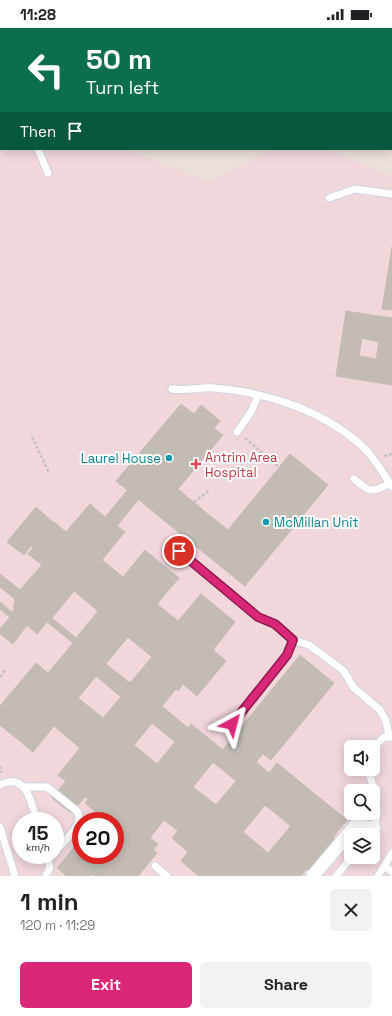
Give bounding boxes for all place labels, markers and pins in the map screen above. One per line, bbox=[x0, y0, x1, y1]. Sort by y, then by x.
place label: Antrim Area Hospital bbox=[205, 449, 278, 481]
place label: Laurel House bbox=[81, 450, 161, 467]
marker: Laurel House bbox=[164, 453, 174, 463]
marker: Antrim Area Hospital bbox=[190, 458, 202, 470]
place label: McMillan Unit bbox=[274, 514, 358, 531]
marker: McMillan Unit bbox=[261, 517, 271, 527]
pin bbox=[162, 534, 196, 568]

